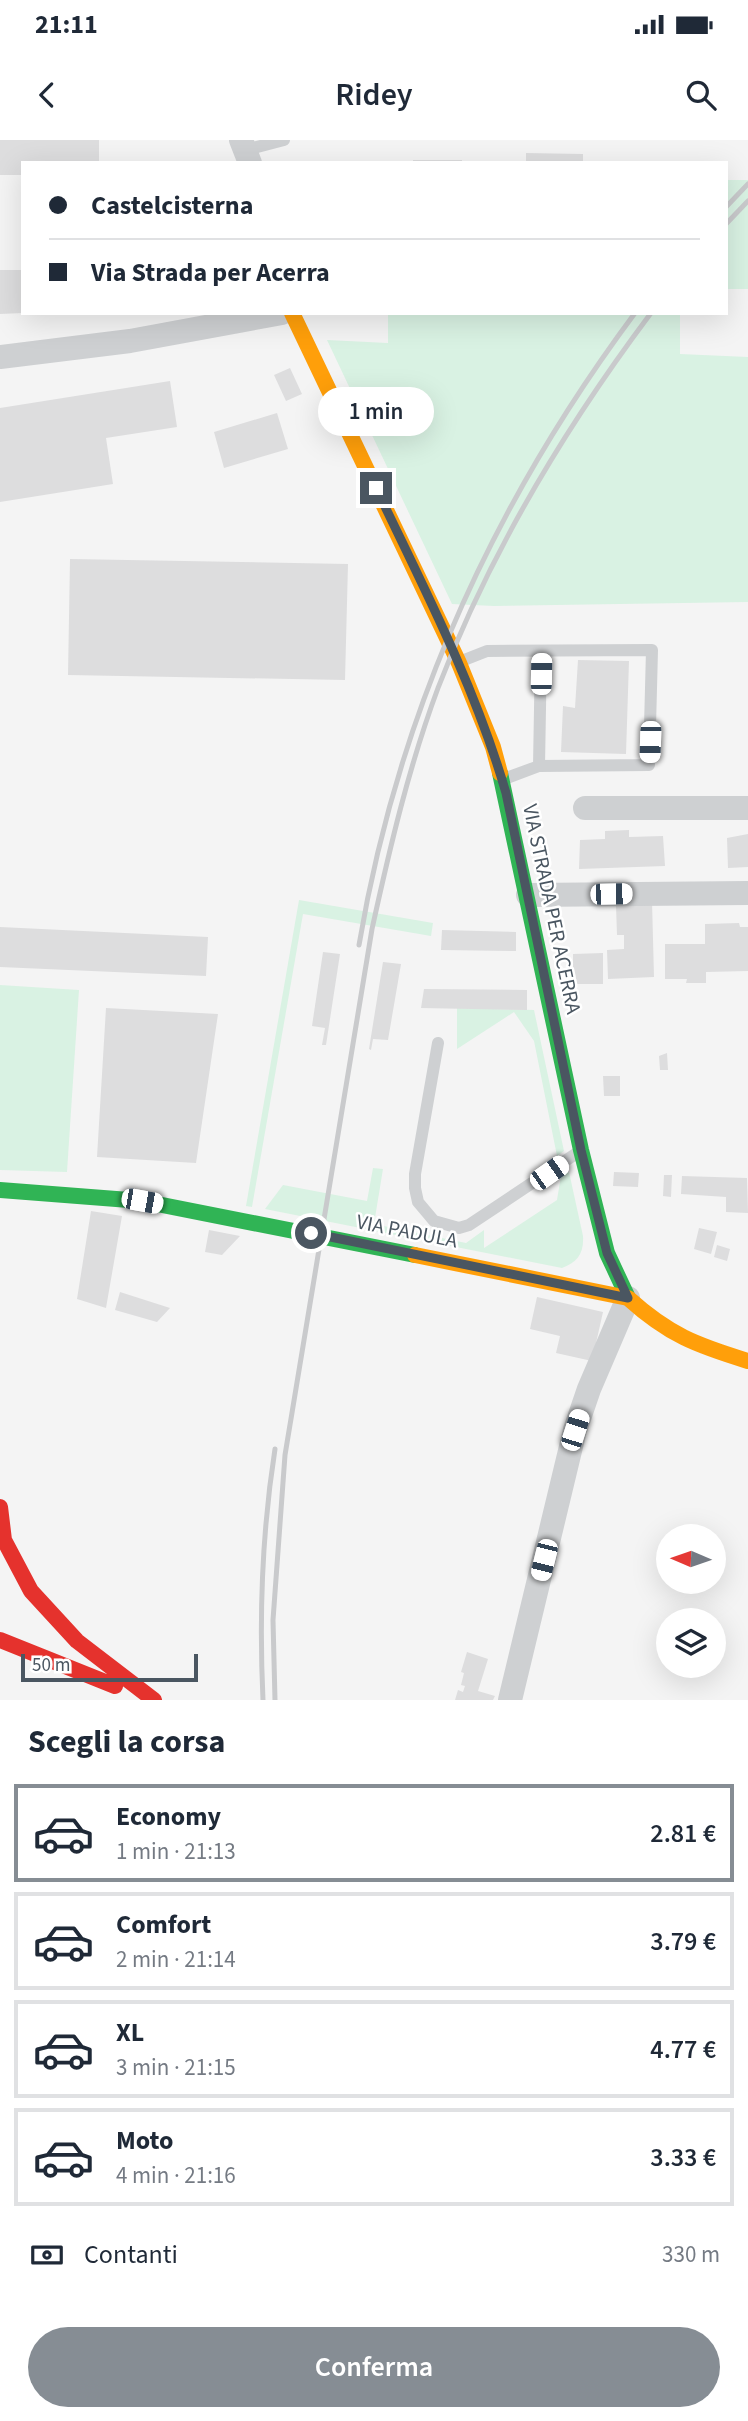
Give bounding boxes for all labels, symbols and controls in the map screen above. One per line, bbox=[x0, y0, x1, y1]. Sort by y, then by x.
text: 21:11 bbox=[35, 6, 98, 43]
text: Ridey bbox=[335, 72, 413, 118]
icon: back bbox=[28, 76, 66, 114]
icon: search bbox=[682, 76, 720, 114]
text: Castelcisterna bbox=[91, 187, 253, 224]
text: Via Strada per Acerra bbox=[91, 254, 330, 291]
callout: 1 min bbox=[318, 386, 434, 436]
text: 1 min bbox=[349, 395, 403, 428]
route end bbox=[360, 472, 392, 504]
car bbox=[531, 653, 552, 695]
car bbox=[639, 721, 662, 763]
street label: VIA STRADA PER ACERRA bbox=[515, 801, 589, 1017]
car bbox=[590, 883, 633, 905]
car bbox=[526, 1152, 573, 1194]
car bbox=[120, 1187, 165, 1215]
street label: VIA PADULA bbox=[354, 1207, 461, 1256]
route start bbox=[295, 1217, 327, 1249]
car bbox=[559, 1407, 592, 1453]
north arrow bbox=[656, 1524, 726, 1594]
map controls bbox=[656, 1524, 726, 1678]
car bbox=[529, 1537, 560, 1583]
button: layers bbox=[656, 1608, 726, 1678]
scale bar bbox=[21, 1651, 198, 1683]
text: 50 m bbox=[32, 1652, 70, 1679]
text: Scegli la corsa bbox=[28, 1719, 225, 1765]
text: Economy bbox=[116, 1798, 221, 1835]
icon: car bbox=[32, 1802, 95, 1865]
text: 2.81 € bbox=[650, 1815, 716, 1852]
text: 1 min · 21:13 bbox=[116, 1835, 236, 1868]
text: Comfort bbox=[116, 1906, 211, 1943]
icon: car bbox=[32, 1910, 95, 1973]
text: 3.79 € bbox=[650, 1923, 716, 1960]
text: 2 min · 21:14 bbox=[116, 1943, 236, 1976]
text: XL bbox=[116, 2014, 144, 2051]
icon: car bbox=[32, 2018, 95, 2081]
text: 4.77 € bbox=[650, 2031, 716, 2068]
text: 3 min · 21:15 bbox=[116, 2051, 236, 2084]
text: Moto bbox=[116, 2122, 173, 2159]
icon: car bbox=[32, 2126, 95, 2189]
text: 3.33 € bbox=[650, 2139, 716, 2176]
text: 4 min · 21:16 bbox=[116, 2159, 236, 2192]
icon: cash bbox=[28, 2236, 66, 2274]
text: Contanti bbox=[84, 2236, 178, 2273]
text: 330 m bbox=[662, 2238, 720, 2271]
button: Conferma bbox=[28, 2327, 720, 2407]

